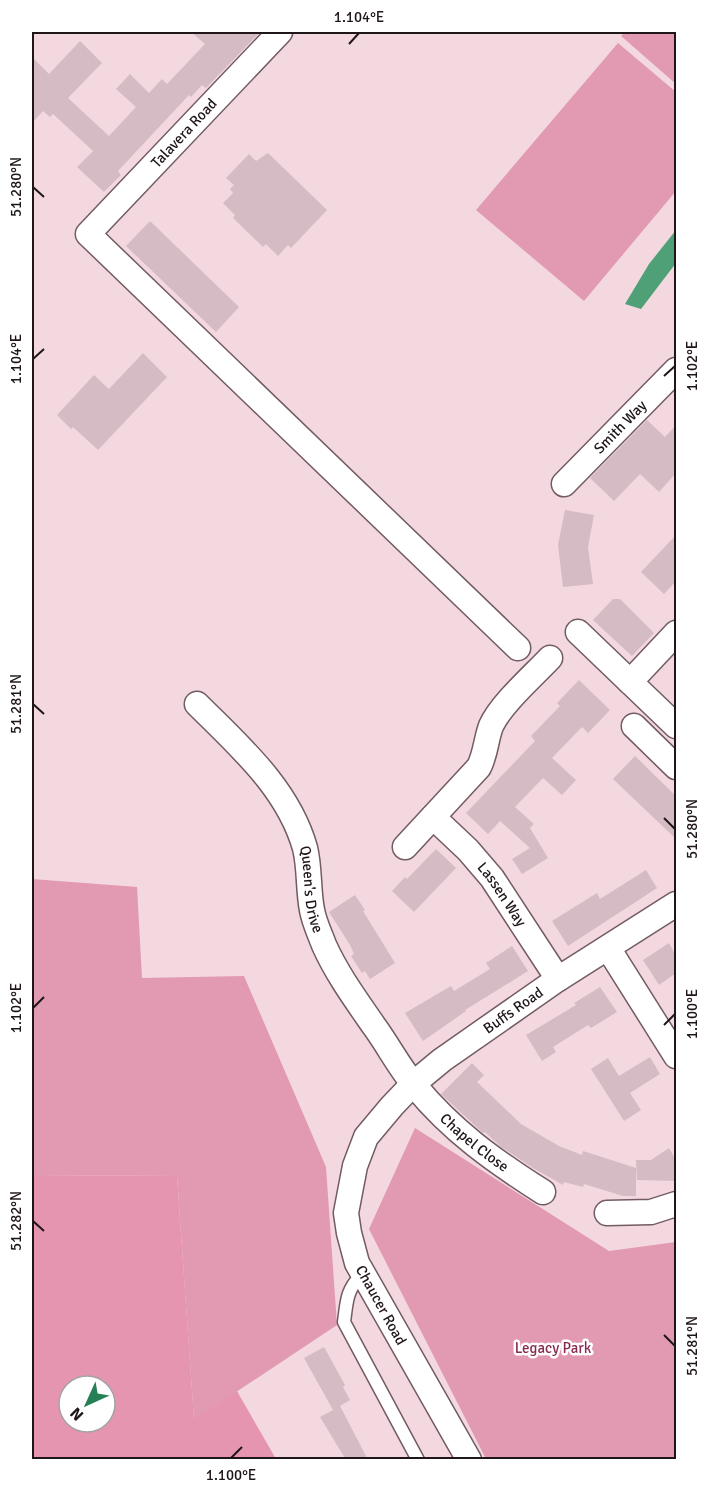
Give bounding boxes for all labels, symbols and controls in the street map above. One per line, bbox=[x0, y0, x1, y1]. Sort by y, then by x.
text: 1.104°E bbox=[334, 8, 384, 26]
street label: Talavera Road bbox=[147, 95, 221, 171]
text: 51.280°N bbox=[7, 157, 25, 217]
text: 1.104°E bbox=[7, 334, 25, 384]
text: 1.102°E bbox=[683, 341, 701, 391]
street label: Smith Way bbox=[590, 396, 650, 457]
text: 51.281°N bbox=[7, 674, 25, 734]
text: 51.280°N bbox=[683, 799, 701, 859]
street label: Queen's Drive bbox=[296, 844, 327, 935]
street label: Lassen Way bbox=[473, 858, 530, 930]
text: 1.102°E bbox=[7, 983, 25, 1033]
street label: Buffs Road bbox=[480, 983, 547, 1037]
text: 1.100°E bbox=[683, 989, 701, 1039]
street label: Chapel Close bbox=[436, 1110, 512, 1176]
text: 51.282°N bbox=[7, 1191, 25, 1251]
street label: Chaucer Road bbox=[352, 1262, 410, 1348]
text: 51.281°N bbox=[683, 1316, 701, 1376]
park label: Legacy Park bbox=[515, 1339, 592, 1357]
north arrow bbox=[57, 1374, 117, 1434]
text: N bbox=[66, 1403, 88, 1425]
text: 1.100°E bbox=[206, 1466, 256, 1484]

